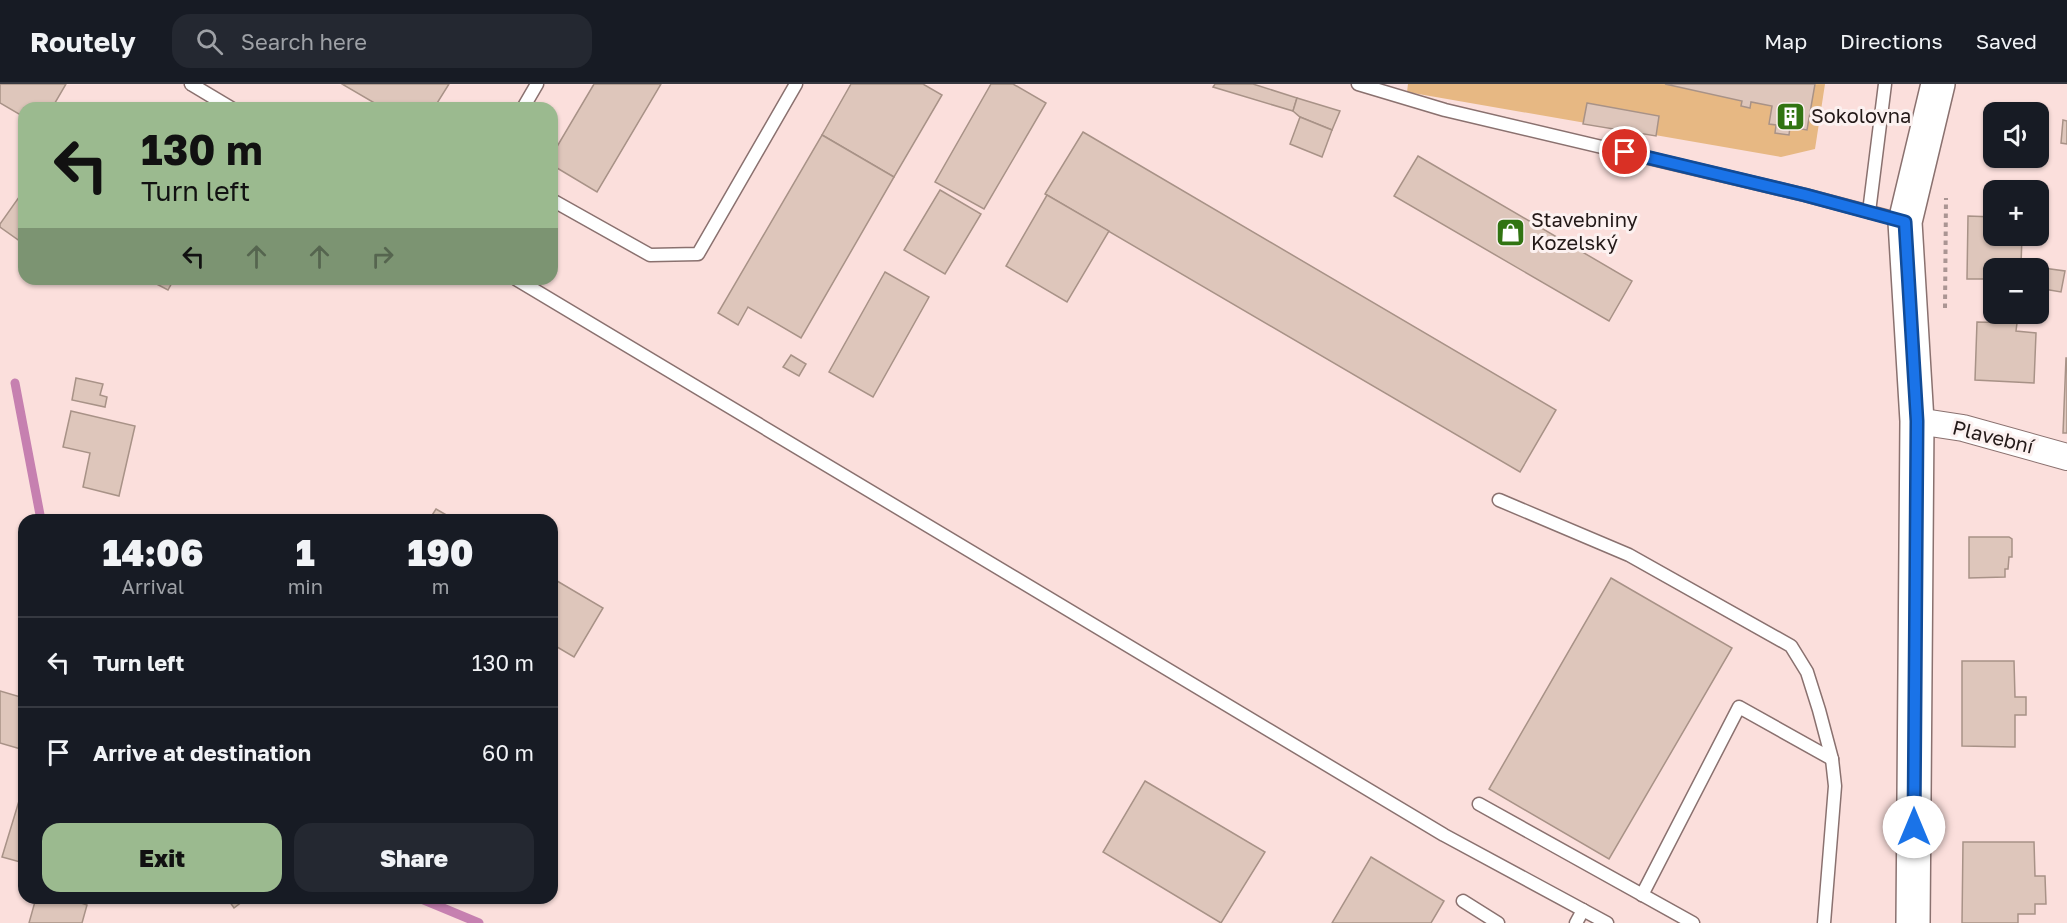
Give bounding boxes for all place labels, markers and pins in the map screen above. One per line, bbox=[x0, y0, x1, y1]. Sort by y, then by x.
building icon: Sokolovna bbox=[1774, 100, 1806, 132]
place label: Sokolovna bbox=[1811, 103, 1911, 127]
pin bbox=[1599, 126, 1650, 177]
place label: Stavebniny Kozelský bbox=[1531, 207, 1638, 254]
shop icon: Stavebniny Kozelský bbox=[1494, 216, 1526, 248]

